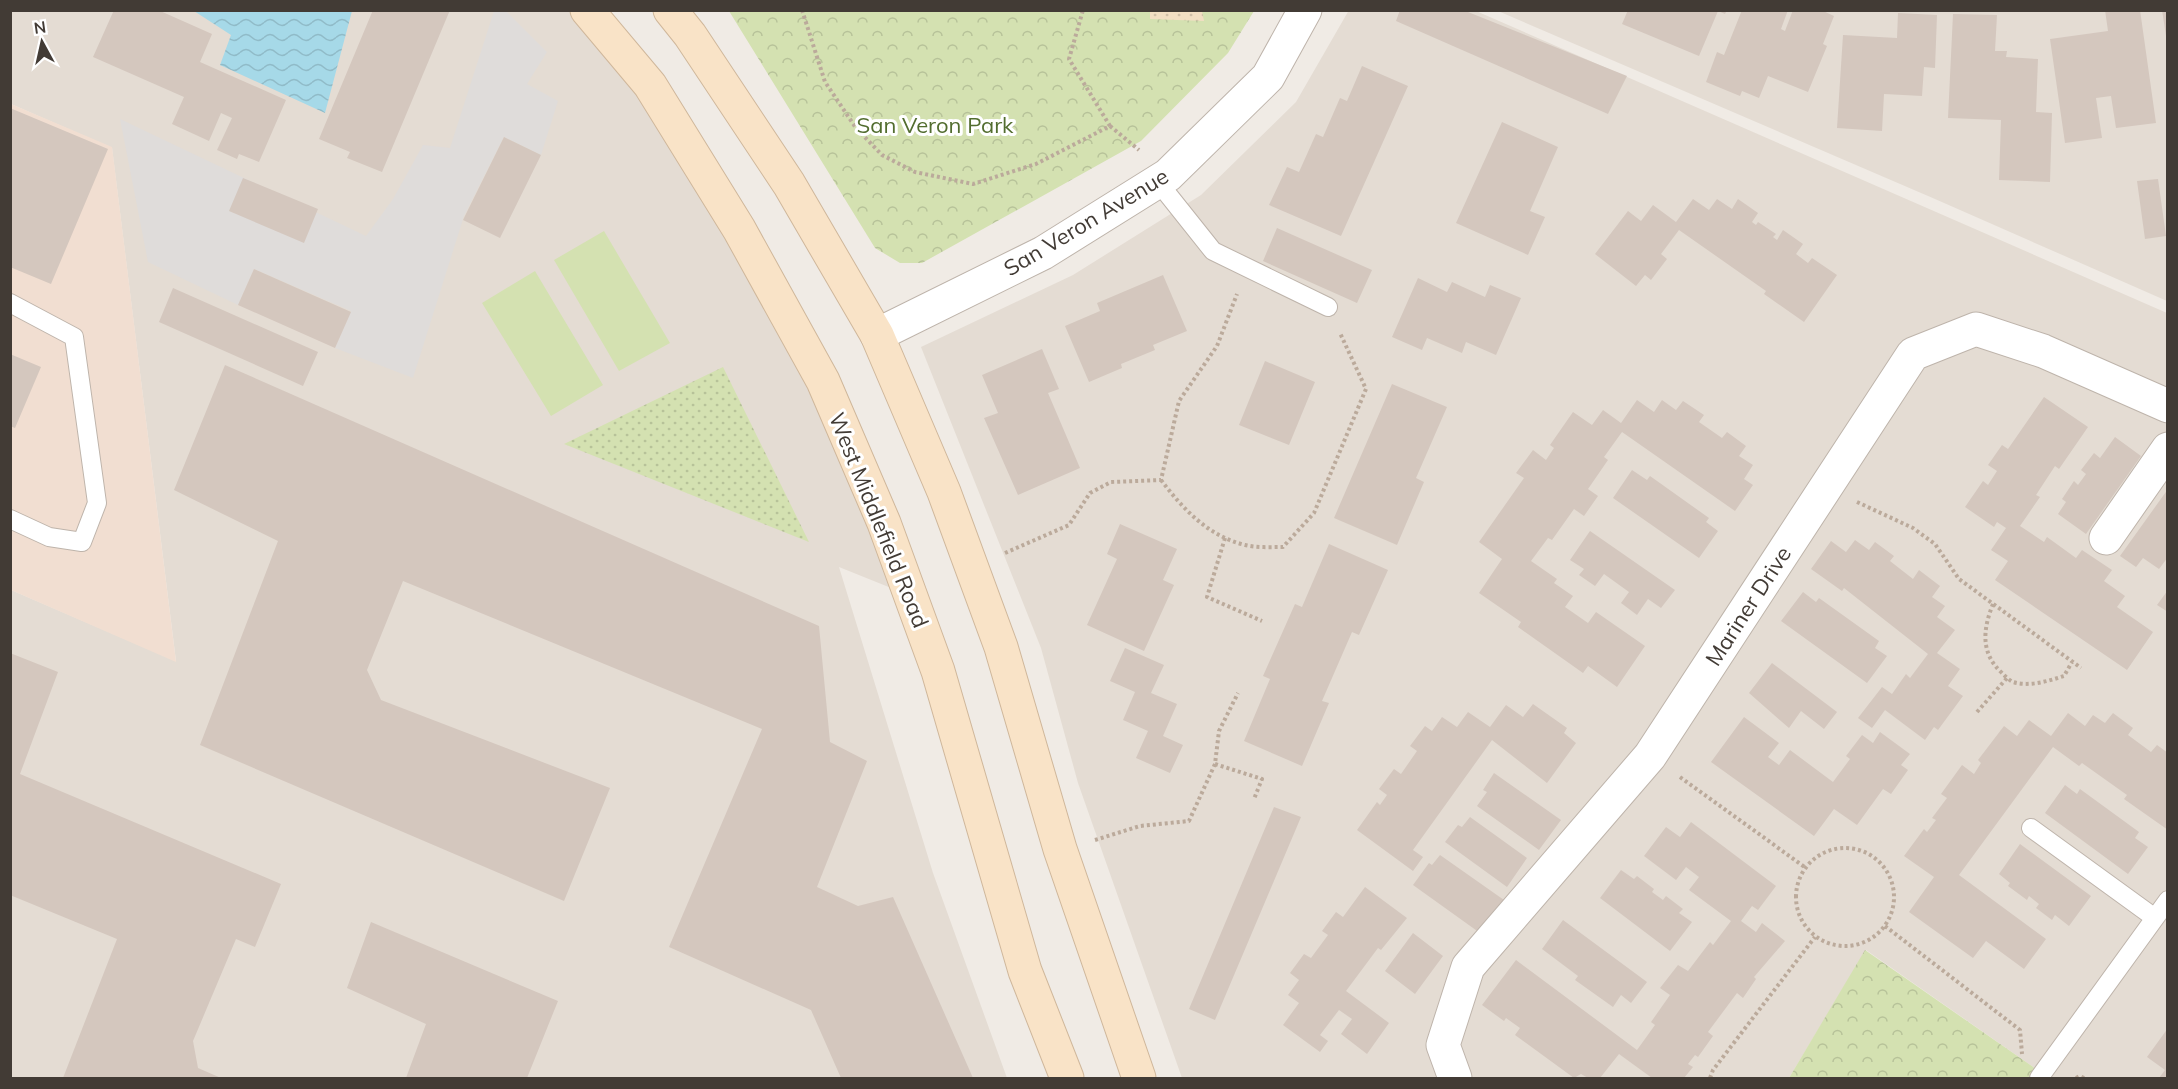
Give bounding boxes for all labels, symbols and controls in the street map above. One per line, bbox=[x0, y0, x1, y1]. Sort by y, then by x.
north arrow bbox=[12, 12, 72, 72]
text: N bbox=[33, 16, 47, 38]
park label: San Veron Park bbox=[857, 111, 1014, 139]
street label: San Veron Avenue bbox=[999, 162, 1173, 282]
street label: West Middlefield Road bbox=[823, 408, 935, 632]
street label: Mariner Drive bbox=[1699, 541, 1797, 671]

